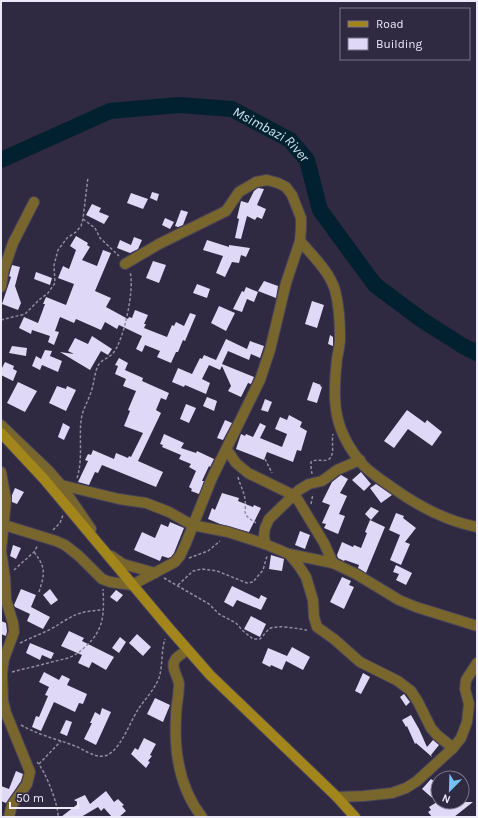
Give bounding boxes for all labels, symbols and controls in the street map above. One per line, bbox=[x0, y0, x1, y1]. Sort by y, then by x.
legend bbox=[340, 8, 470, 60]
text: Road bbox=[376, 17, 404, 31]
text: Building bbox=[376, 37, 423, 51]
water label: Msimbazi River bbox=[230, 103, 314, 166]
north arrow bbox=[430, 770, 470, 810]
scale bar bbox=[10, 784, 78, 810]
text: 50 m bbox=[16, 791, 44, 805]
text: N bbox=[440, 791, 452, 806]

